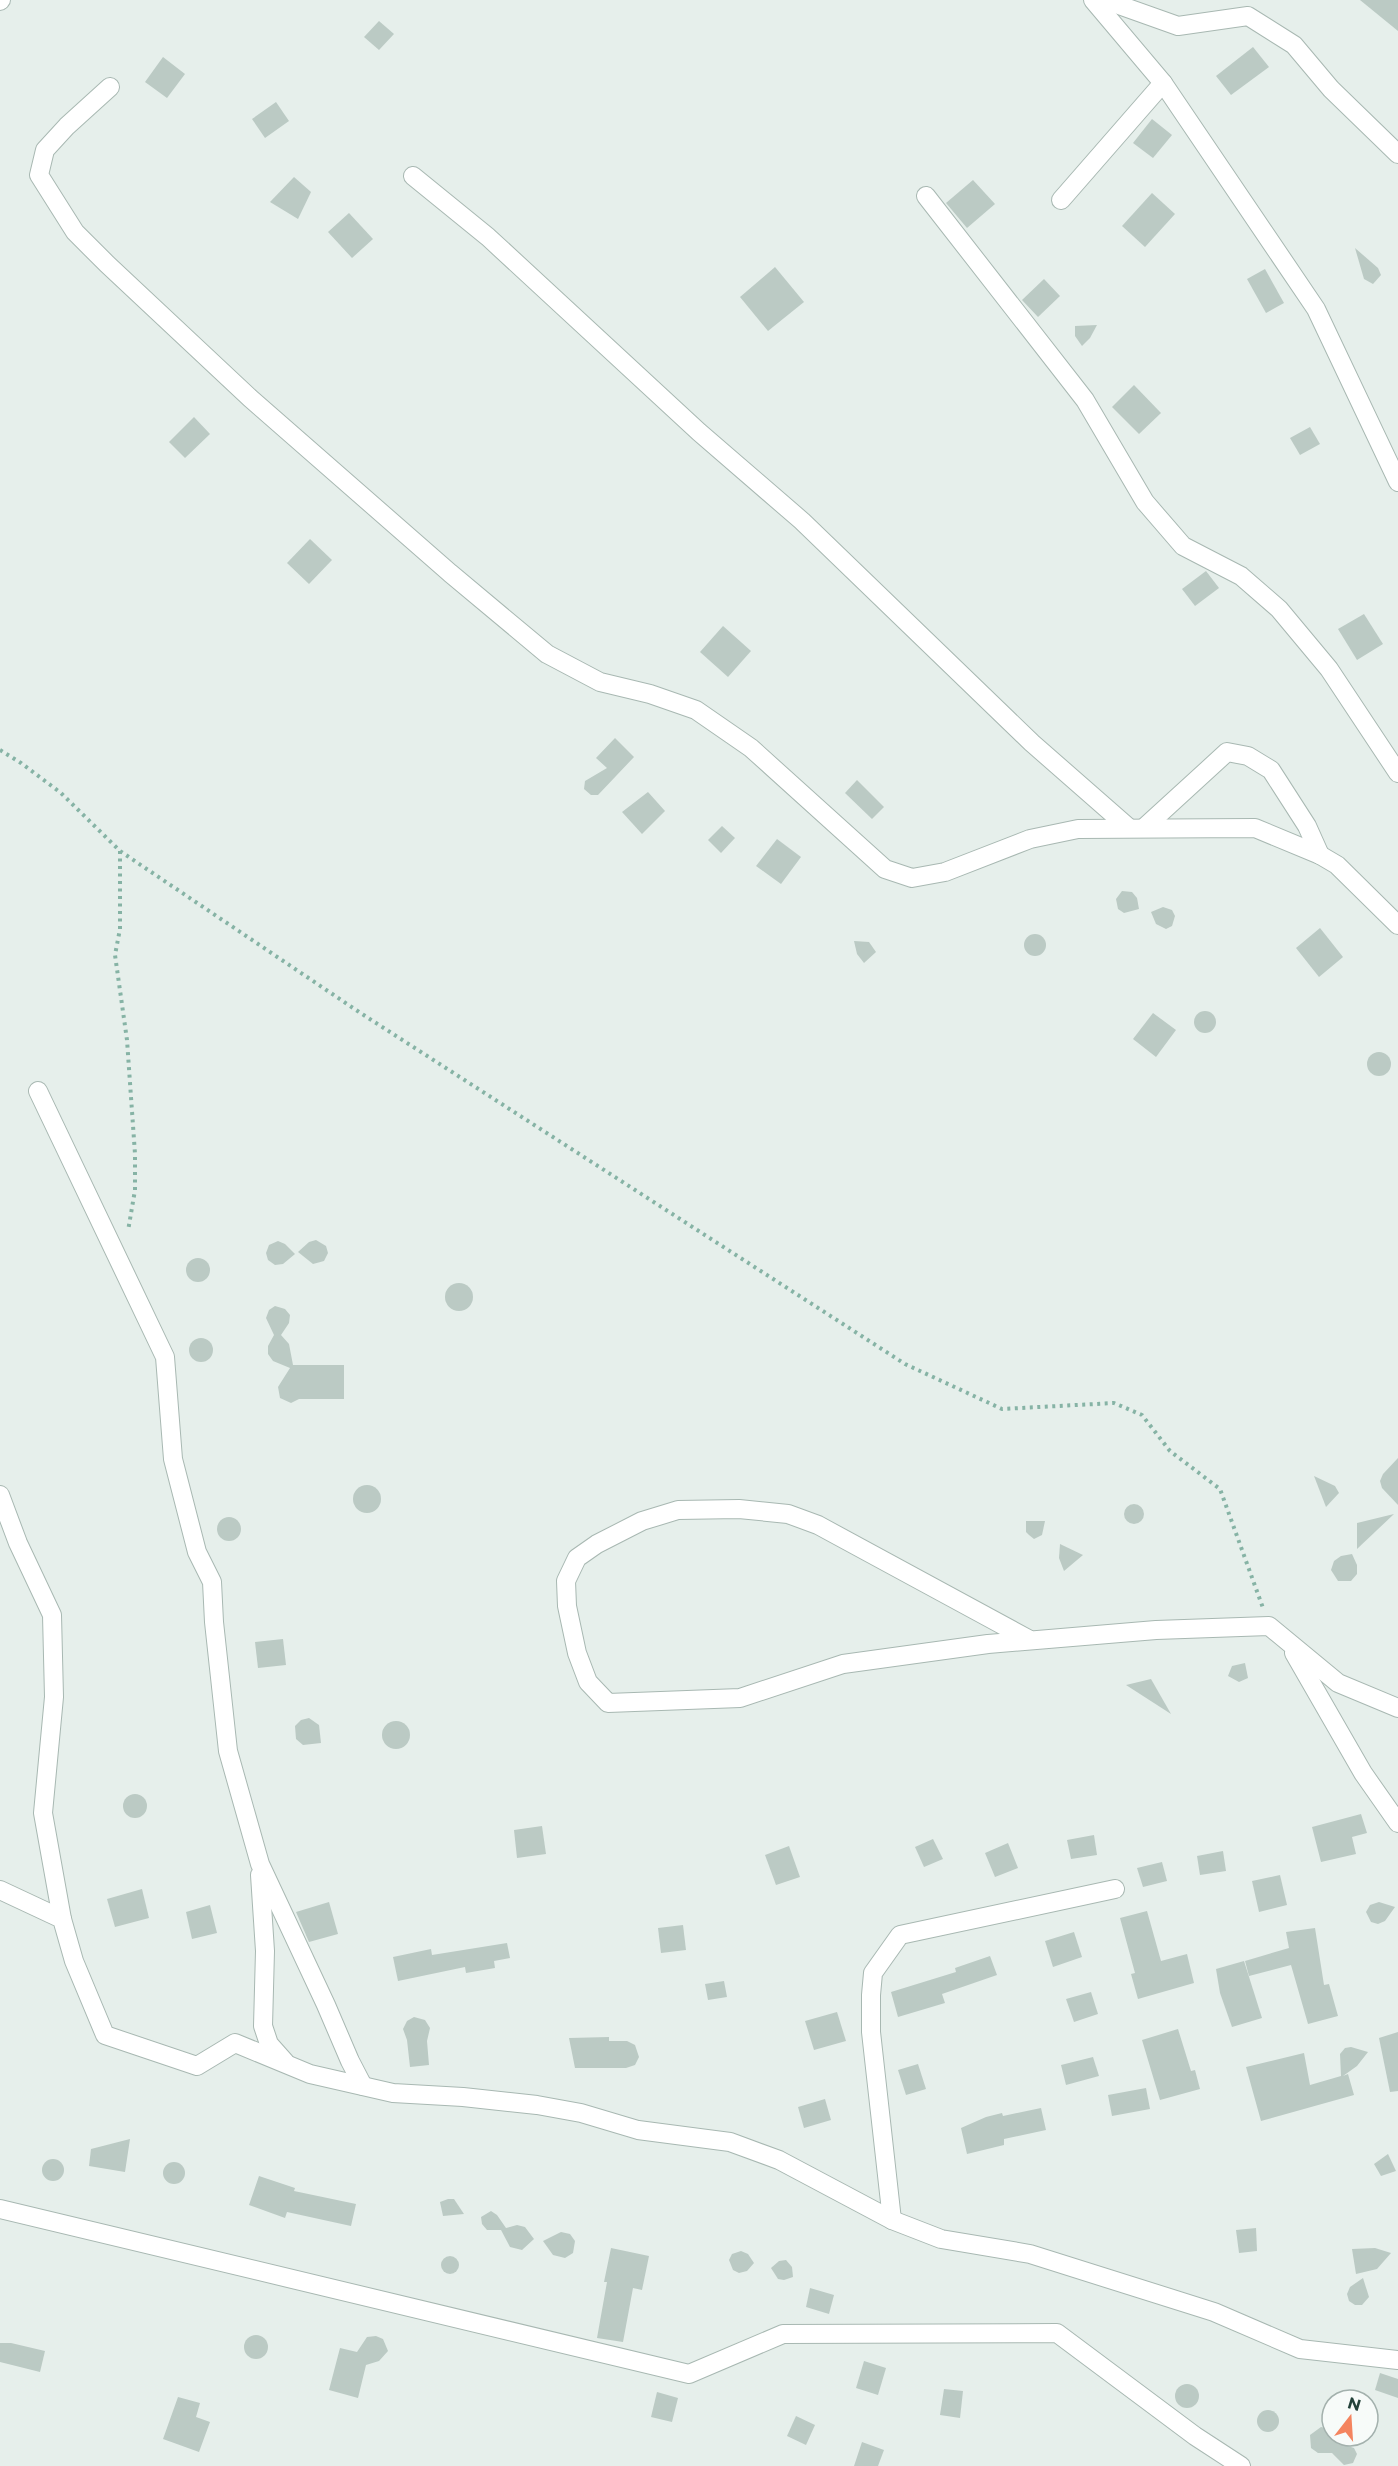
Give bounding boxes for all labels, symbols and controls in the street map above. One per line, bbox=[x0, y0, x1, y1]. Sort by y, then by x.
north arrow bbox=[1320, 2388, 1380, 2448]
text: N bbox=[1345, 2393, 1363, 2415]

